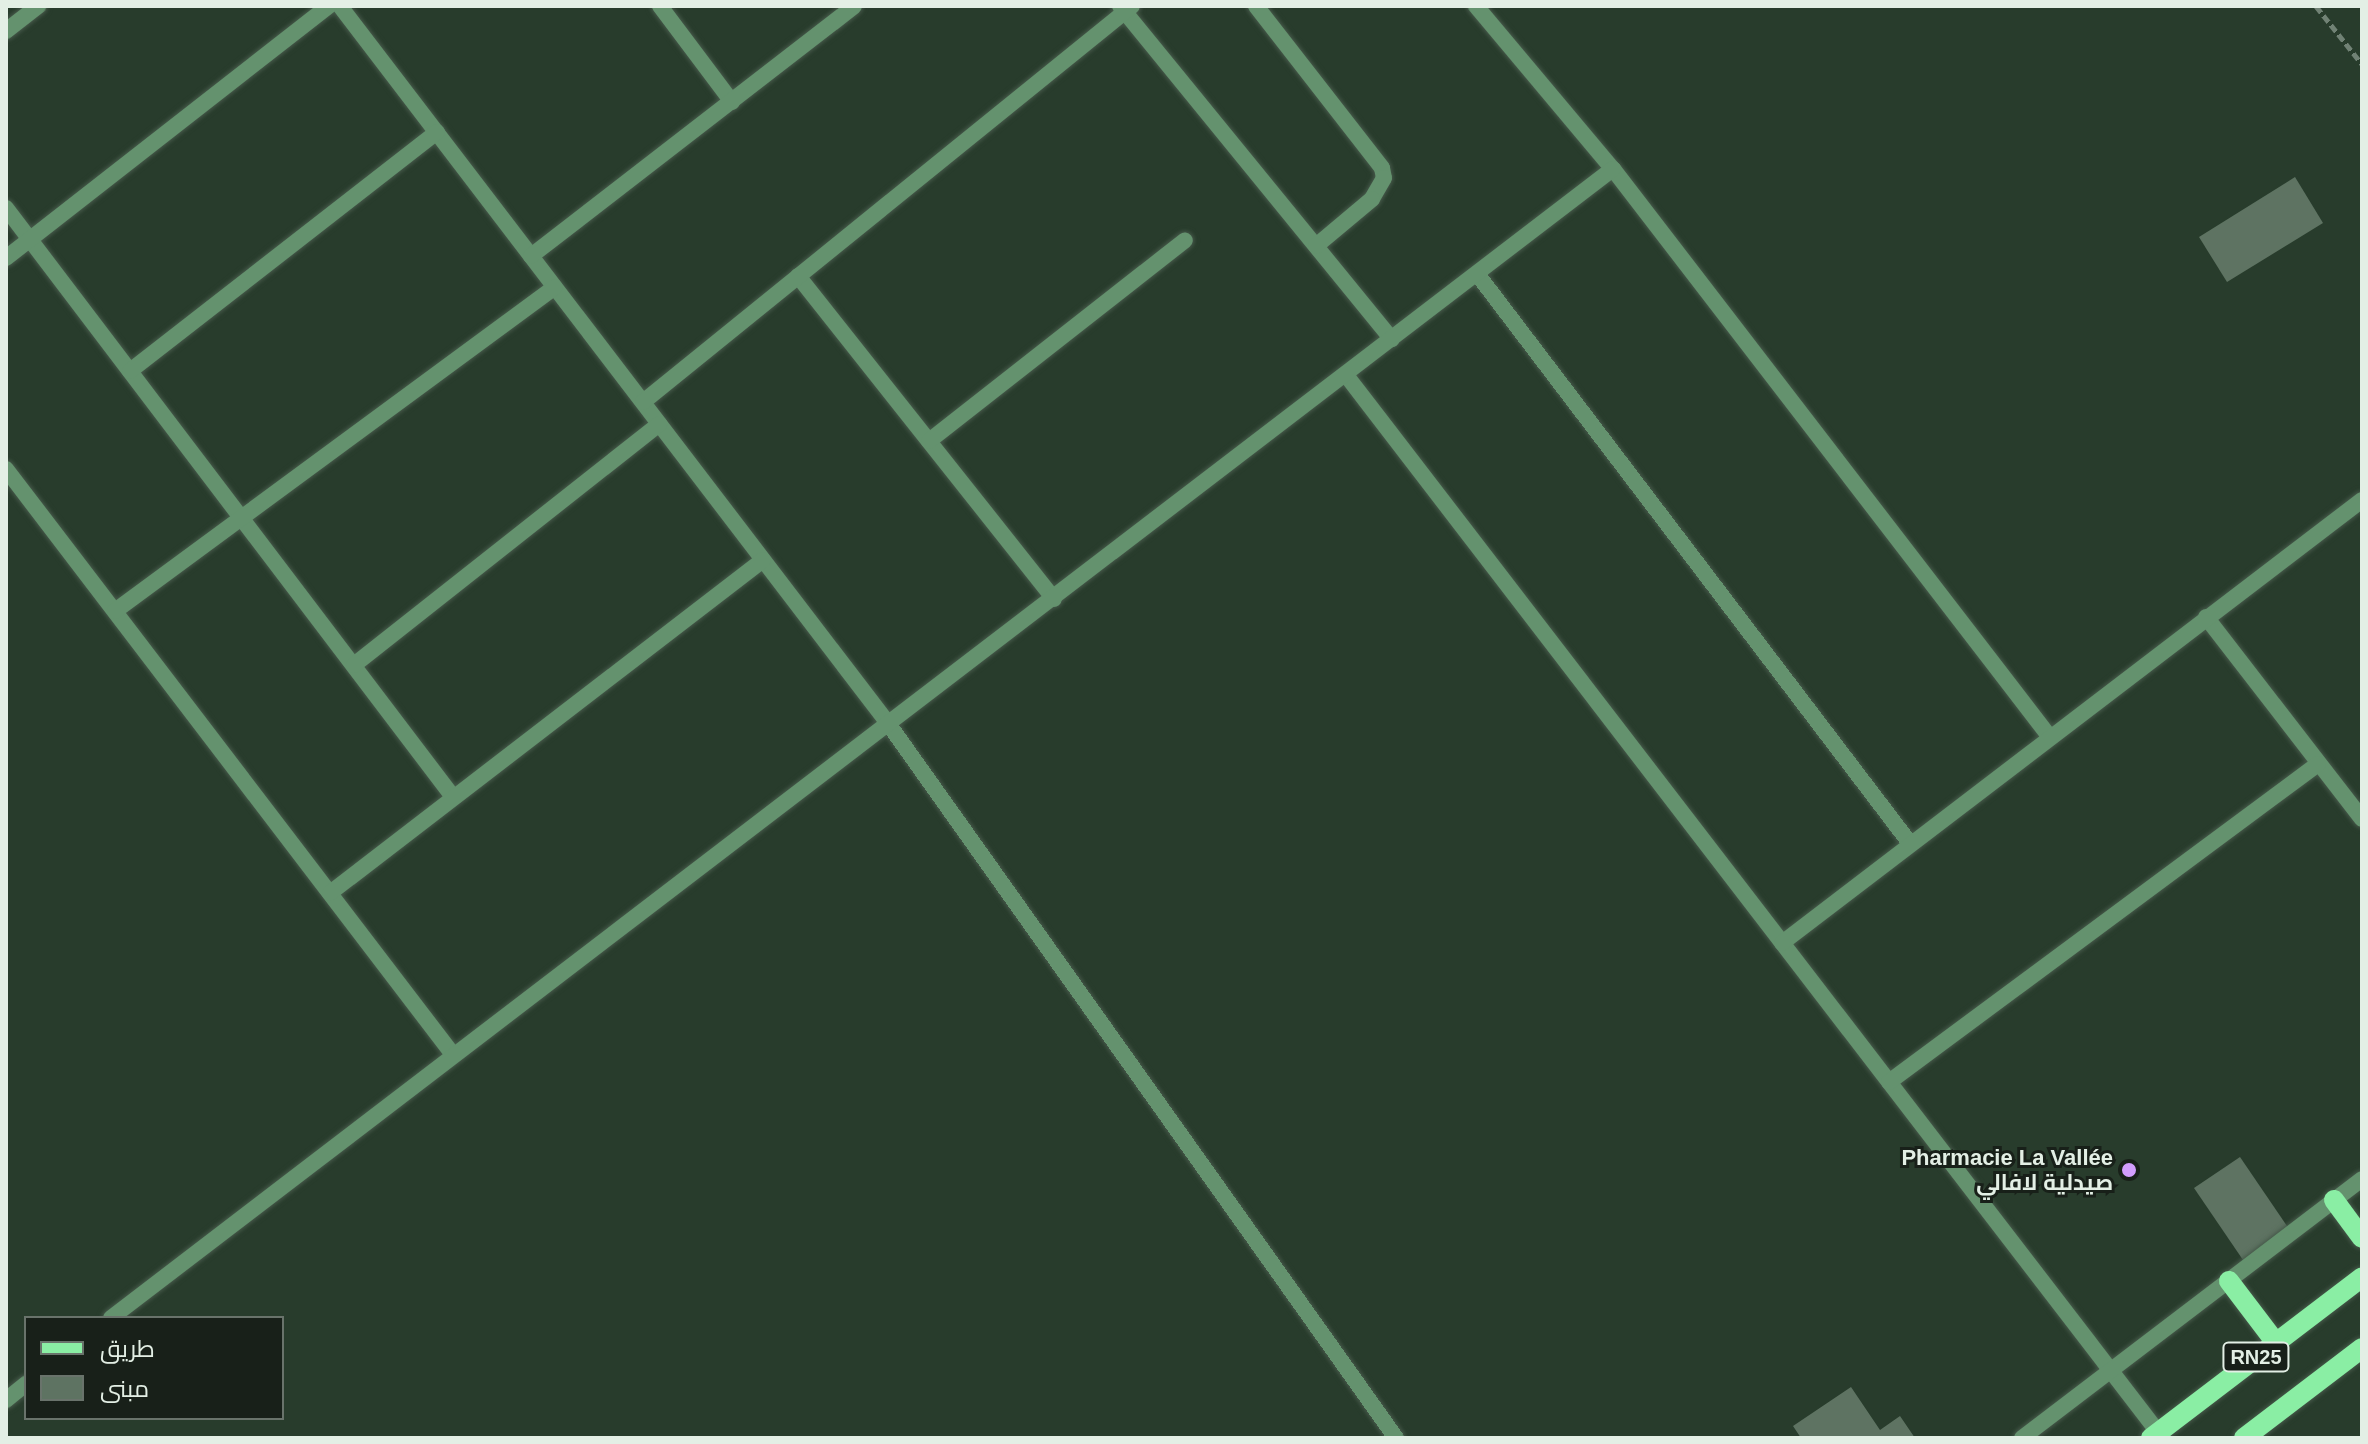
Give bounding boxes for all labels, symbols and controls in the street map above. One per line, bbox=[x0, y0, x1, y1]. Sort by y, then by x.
place label: Pharmacie La Vallée صيدلية لافالي bbox=[1901, 1144, 2113, 1196]
marker: Pharmacie La Vallée صيدلية لافالي bbox=[2120, 1161, 2138, 1179]
legend bbox=[24, 1316, 284, 1420]
text: طريق bbox=[100, 1335, 155, 1362]
road number: RN25 bbox=[2222, 1341, 2290, 1373]
text: مبنى bbox=[100, 1375, 149, 1402]

